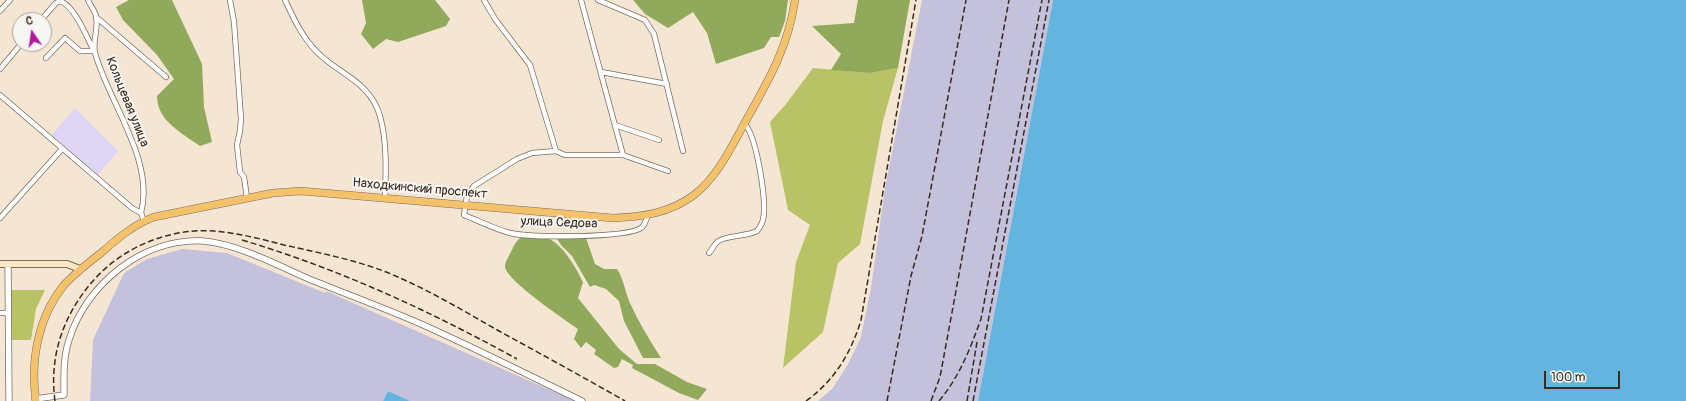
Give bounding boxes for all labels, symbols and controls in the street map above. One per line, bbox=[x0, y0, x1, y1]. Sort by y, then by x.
north arrow bbox=[12, 12, 52, 52]
text: С bbox=[25, 14, 34, 28]
street label: Кольцевая улица bbox=[102, 55, 152, 149]
street label: Находкинский проспект bbox=[352, 175, 488, 203]
street label: улица Седова bbox=[520, 214, 598, 232]
scale bar bbox=[1546, 363, 1622, 389]
text: 100 m bbox=[1551, 370, 1585, 385]

